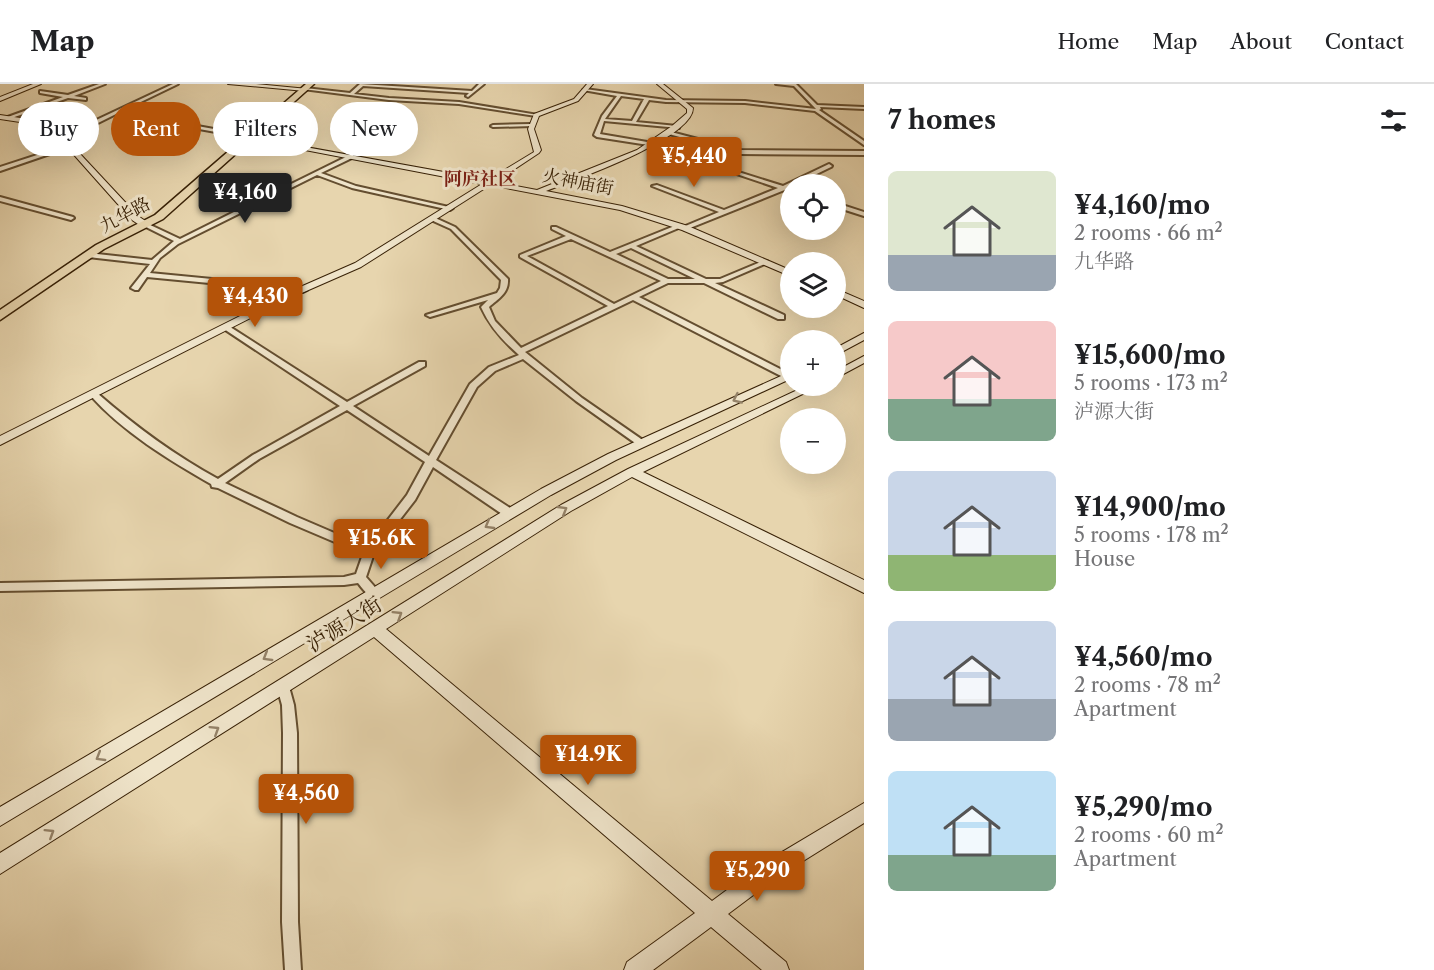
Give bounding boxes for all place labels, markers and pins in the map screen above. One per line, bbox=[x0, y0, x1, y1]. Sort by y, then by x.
pin: ¥5,440 bbox=[645, 137, 743, 188]
pin: ¥4,160 bbox=[196, 173, 294, 224]
pin: ¥4,430 bbox=[206, 277, 304, 328]
pin: ¥15.6K bbox=[332, 519, 430, 570]
pin: ¥14.9K bbox=[539, 735, 637, 786]
pin: ¥4,560 bbox=[257, 774, 355, 825]
pin: ¥5,290 bbox=[708, 851, 806, 902]

